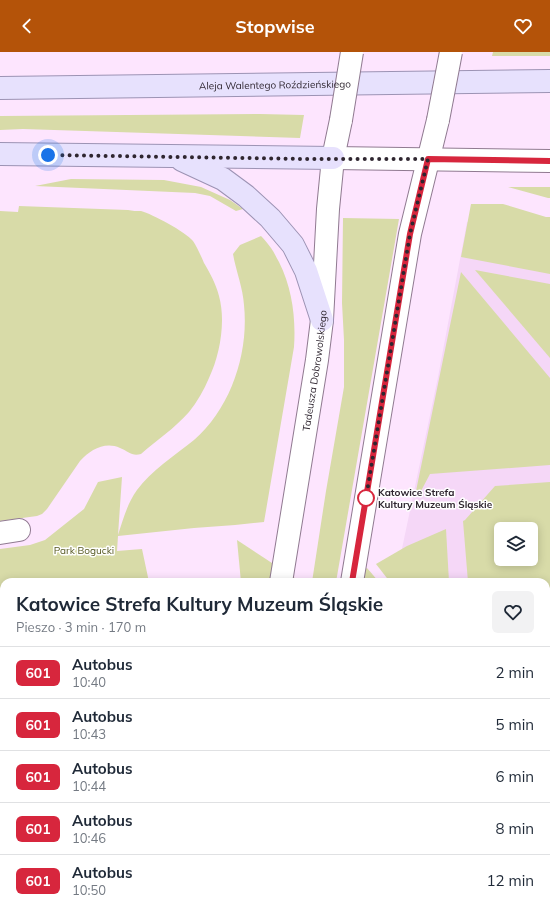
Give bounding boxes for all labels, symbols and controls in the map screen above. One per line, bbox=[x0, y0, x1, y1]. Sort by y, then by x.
icon: back bbox=[16, 15, 38, 37]
text: Stopwise bbox=[235, 15, 315, 38]
icon: heart bbox=[512, 15, 534, 37]
street label: Aleja Walentego Roździeńskiego bbox=[199, 78, 351, 92]
your location bbox=[38, 145, 58, 165]
street label: Tadeusza Dobrowolskiego bbox=[300, 310, 330, 432]
place label: Katowice Strefa Kultury Muzeum Śląskie bbox=[378, 486, 493, 511]
marker: Katowice Strefa Kultury Muzeum Śląskie bbox=[357, 489, 375, 507]
map controls bbox=[494, 522, 538, 566]
button: layers bbox=[494, 522, 538, 566]
park label: Park Bogucki bbox=[54, 544, 114, 557]
button: heart bbox=[492, 591, 534, 633]
text: Katowice Strefa Kultury Muzeum Śląskie bbox=[16, 592, 383, 616]
text: Pieszo · 3 min · 170 m bbox=[16, 619, 146, 635]
text: Autobus bbox=[72, 655, 132, 674]
text: 2 min bbox=[496, 663, 534, 682]
text: 601 bbox=[25, 664, 51, 682]
text: 10:40 bbox=[72, 674, 106, 690]
text: Autobus bbox=[72, 707, 132, 726]
text: 5 min bbox=[496, 715, 534, 734]
text: 601 bbox=[25, 716, 51, 734]
text: 10:43 bbox=[72, 726, 106, 742]
text: Autobus bbox=[72, 759, 132, 778]
text: 6 min bbox=[496, 767, 534, 786]
text: 601 bbox=[25, 768, 51, 786]
text: 10:44 bbox=[72, 778, 106, 794]
text: Autobus bbox=[72, 811, 132, 830]
text: 8 min bbox=[496, 819, 534, 838]
text: 601 bbox=[25, 820, 51, 838]
text: 10:46 bbox=[72, 830, 106, 846]
text: Autobus bbox=[72, 863, 132, 882]
text: 12 min bbox=[487, 871, 534, 890]
text: 601 bbox=[25, 872, 51, 890]
text: 10:50 bbox=[72, 882, 106, 898]

